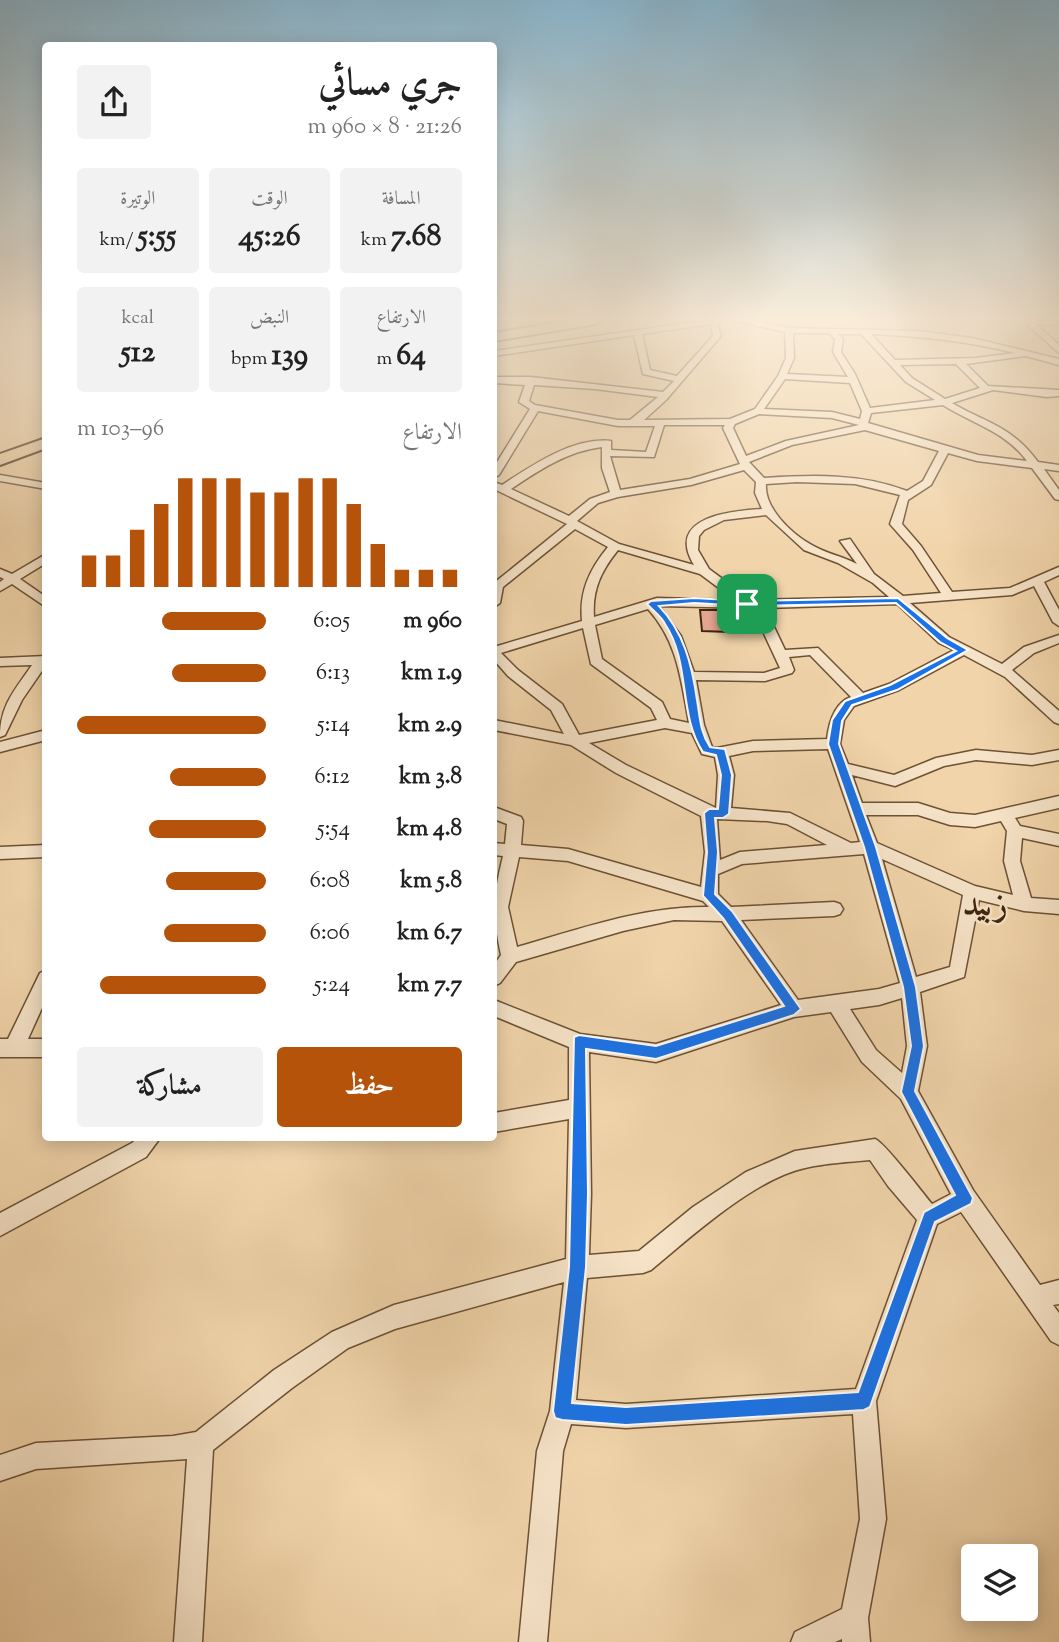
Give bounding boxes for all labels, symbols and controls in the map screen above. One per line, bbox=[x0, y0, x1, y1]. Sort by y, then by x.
text: جري مسائي bbox=[319, 58, 462, 112]
button: share bbox=[77, 65, 151, 139]
text: 21:26 · 8 × 960 m bbox=[307, 111, 462, 144]
text: الوتيرة bbox=[120, 186, 155, 213]
text: الوقت bbox=[251, 186, 288, 213]
text: المسافة bbox=[382, 186, 421, 213]
text: 5:55 bbox=[137, 216, 176, 259]
text: 45:26 bbox=[238, 216, 301, 259]
text: 7.68 bbox=[391, 216, 442, 259]
text: /km bbox=[99, 227, 137, 254]
text: km bbox=[361, 227, 391, 254]
text: kcal bbox=[122, 305, 154, 332]
text: النبض bbox=[250, 305, 289, 332]
text: الارتفاع bbox=[377, 305, 426, 332]
text: 512 bbox=[121, 332, 155, 375]
text: 139 bbox=[271, 335, 308, 378]
text: 64 bbox=[396, 335, 426, 378]
text: bpm bbox=[231, 346, 271, 373]
text: m bbox=[377, 346, 396, 373]
text: 96–103 m bbox=[77, 413, 164, 446]
text: الارتفاع bbox=[402, 417, 462, 450]
pin bbox=[717, 574, 777, 634]
icon: arrive bbox=[728, 585, 766, 623]
text: 6:05 bbox=[313, 605, 350, 638]
text: 960 m bbox=[403, 605, 462, 638]
text: 6:13 bbox=[316, 657, 350, 690]
text: 1.9 km bbox=[401, 657, 462, 690]
text: 5:14 bbox=[317, 709, 350, 742]
text: 2.9 km bbox=[398, 709, 462, 742]
text: 6:12 bbox=[314, 761, 350, 794]
text: 3.8 km bbox=[399, 761, 462, 794]
text: 5:54 bbox=[317, 813, 350, 846]
text: 4.8 km bbox=[397, 813, 462, 846]
text: 6:08 bbox=[309, 865, 350, 898]
text: 5.8 km bbox=[400, 865, 462, 898]
district label: زبيد bbox=[962, 883, 1008, 931]
text: 6:06 bbox=[309, 917, 350, 950]
text: 6.7 km bbox=[397, 917, 462, 950]
text: 5:24 bbox=[314, 969, 350, 1002]
text: 7.7 km bbox=[398, 969, 462, 1002]
button: مشاركة bbox=[77, 1047, 263, 1127]
button: حفظ bbox=[277, 1047, 462, 1127]
map controls bbox=[961, 1544, 1038, 1621]
button: layers bbox=[961, 1544, 1038, 1621]

